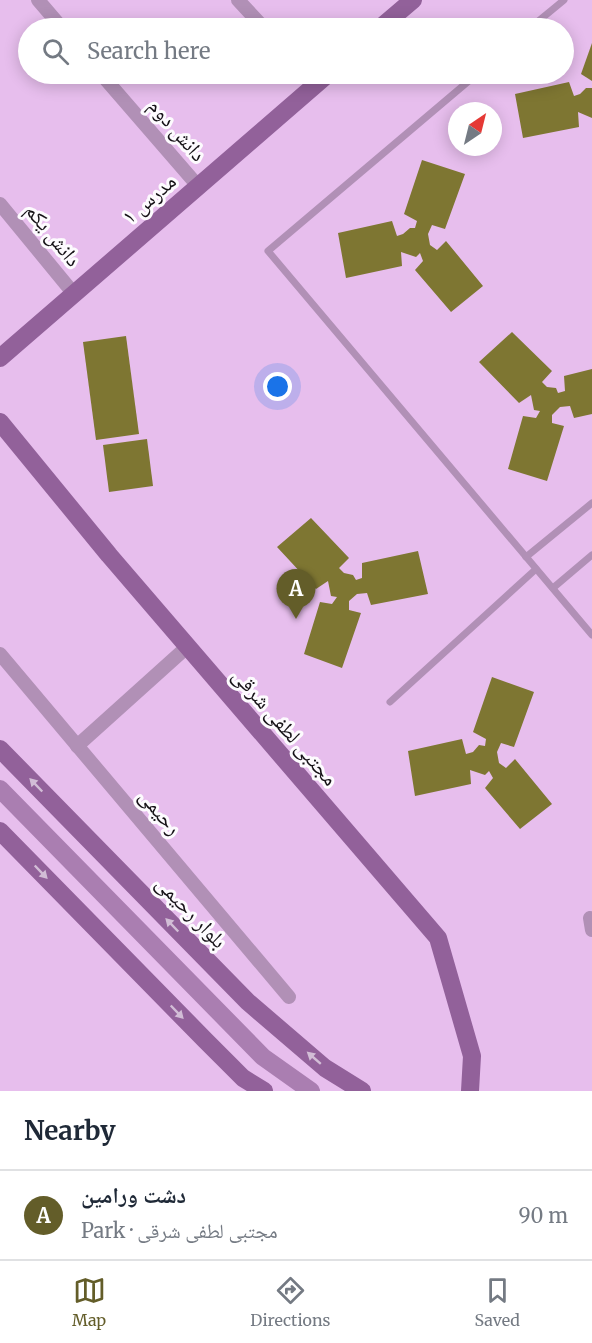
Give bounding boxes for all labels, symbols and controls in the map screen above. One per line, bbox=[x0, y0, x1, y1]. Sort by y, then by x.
search box bbox=[18, 18, 574, 84]
icon: search bbox=[39, 35, 72, 68]
text: Search here bbox=[87, 37, 210, 65]
street label: دانش دوم bbox=[142, 93, 212, 167]
north arrow bbox=[448, 102, 502, 156]
street label: مدرس ۱ bbox=[116, 168, 181, 230]
street label: دانش یکم bbox=[19, 198, 87, 272]
your location bbox=[263, 372, 292, 401]
pin: A bbox=[276, 570, 316, 619]
street label: مجتبی لطفی شرقی bbox=[227, 662, 344, 791]
one-way arrow bbox=[29, 779, 43, 793]
street label: رحیمی bbox=[133, 783, 187, 840]
one-way arrow bbox=[34, 865, 48, 880]
street label: بلوار رحیمی bbox=[150, 870, 233, 954]
one-way arrow bbox=[166, 918, 180, 932]
one-way arrow bbox=[170, 1004, 184, 1018]
one-way arrow bbox=[306, 1052, 322, 1065]
text: Nearby bbox=[24, 1114, 116, 1147]
text: دشت ورامین bbox=[81, 1181, 186, 1209]
text: A bbox=[36, 1203, 51, 1228]
text: 90 m bbox=[518, 1203, 568, 1228]
text: Park · مجتبی لطفی شرقی bbox=[81, 1218, 278, 1243]
tab: Map bbox=[72, 1274, 106, 1330]
tab: Directions bbox=[250, 1274, 330, 1330]
tab: Saved bbox=[475, 1274, 520, 1330]

